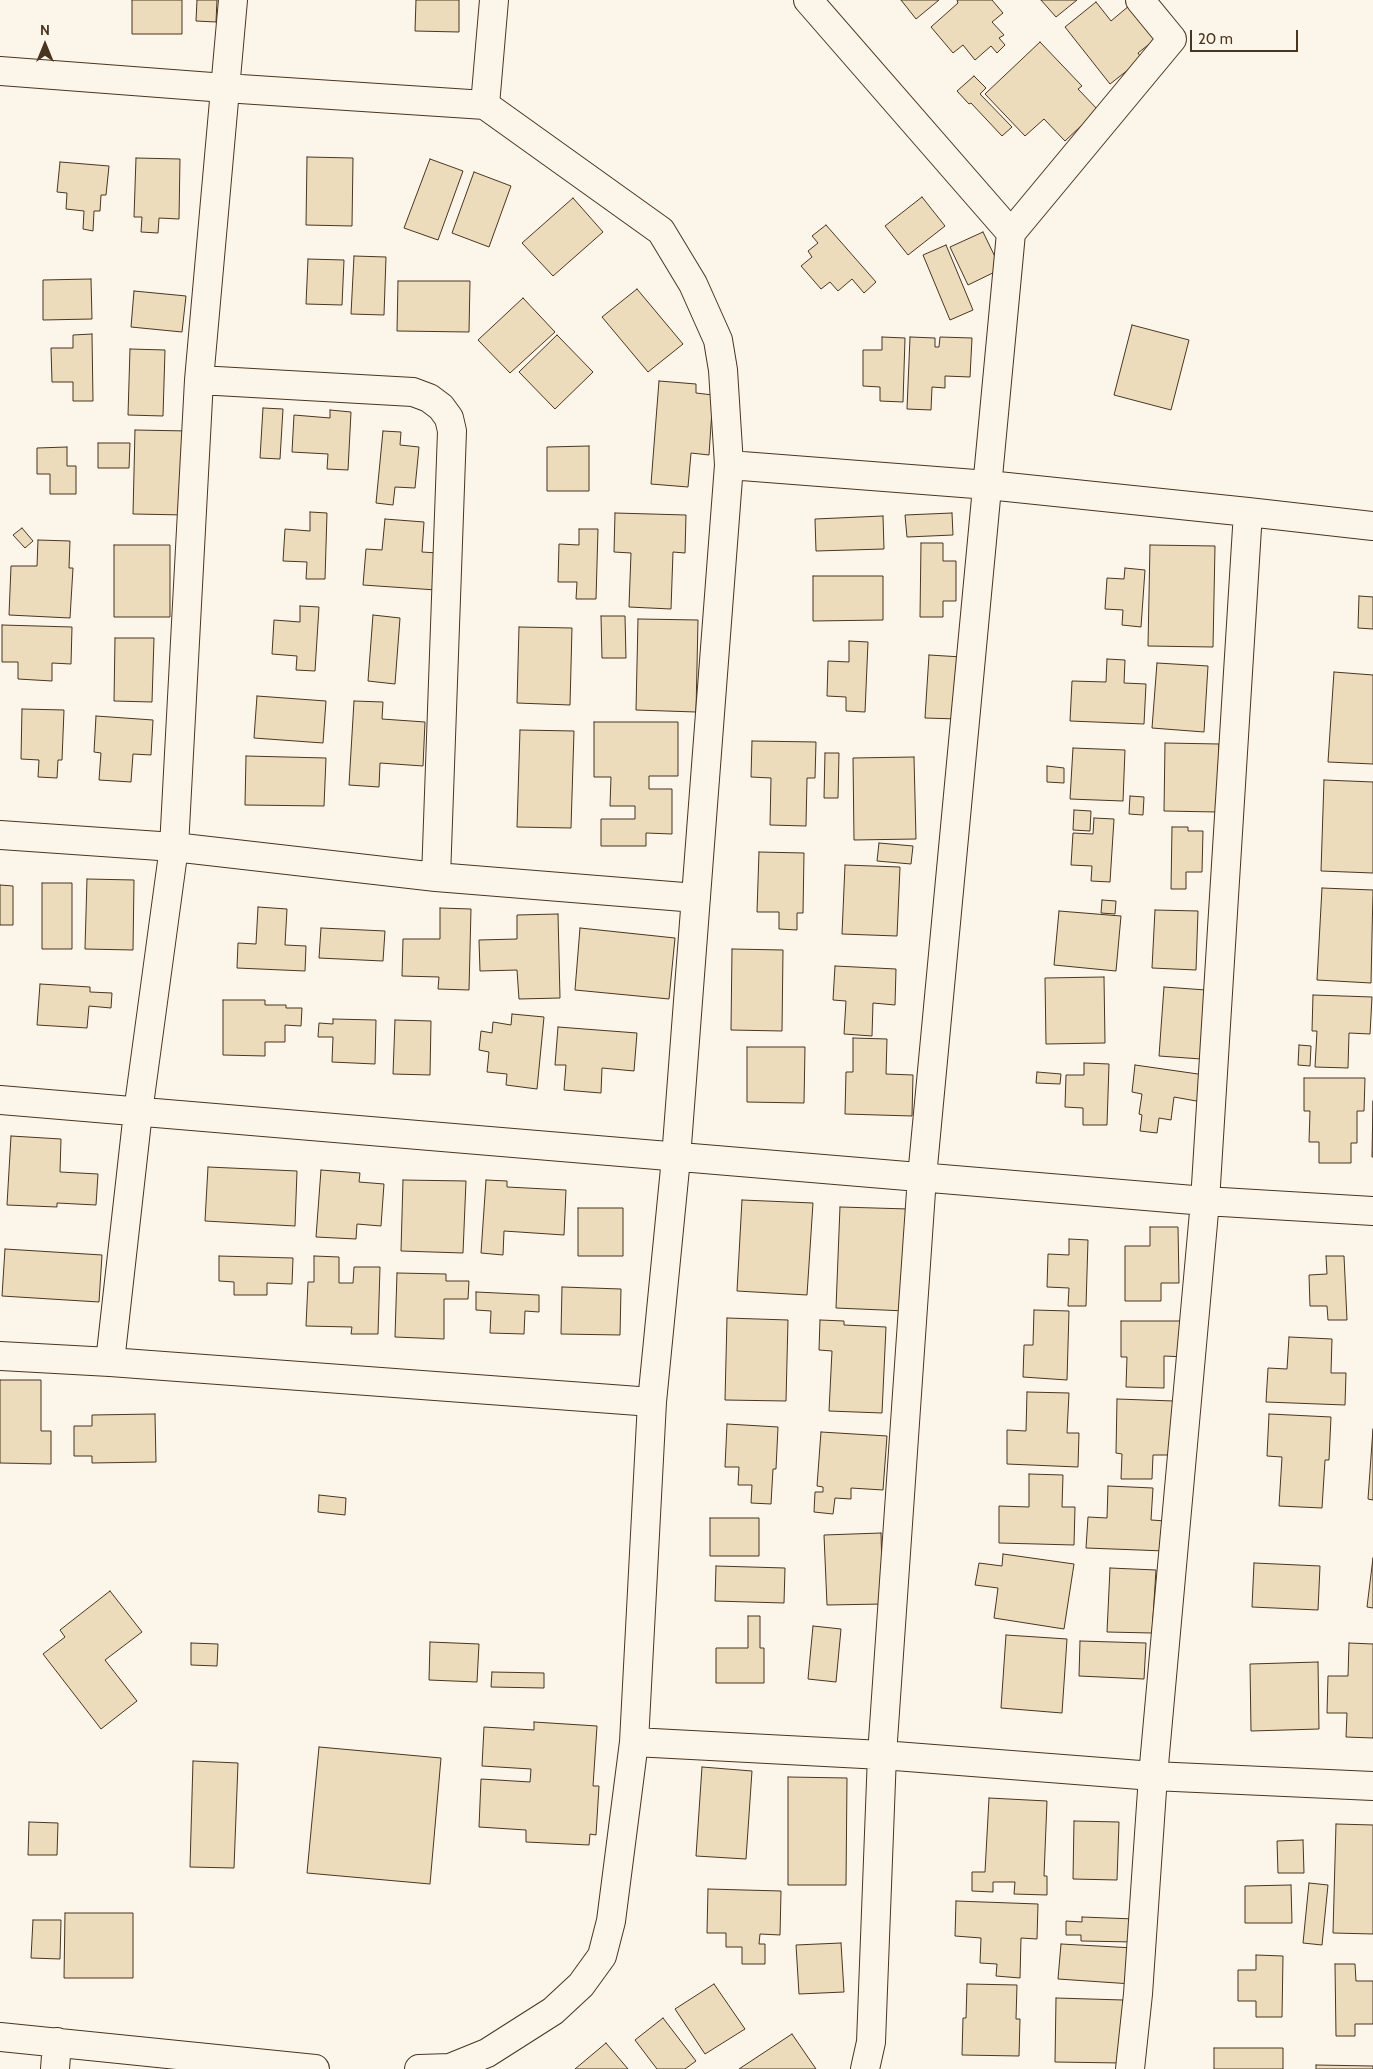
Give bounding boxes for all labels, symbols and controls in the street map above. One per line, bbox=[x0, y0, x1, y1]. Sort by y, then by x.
north arrow bbox=[20, 20, 70, 70]
scale bar bbox=[1193, 20, 1300, 52]
text: N bbox=[40, 21, 50, 39]
text: 20 m bbox=[1198, 30, 1233, 48]

